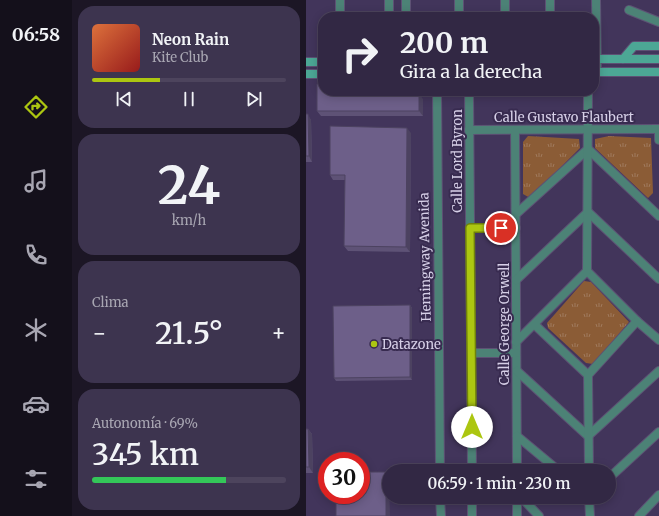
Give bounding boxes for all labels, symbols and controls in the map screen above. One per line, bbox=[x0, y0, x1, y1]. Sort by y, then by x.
text: 06:58 bbox=[12, 23, 60, 46]
text: 200 m bbox=[400, 25, 488, 61]
icon: right bbox=[334, 28, 386, 80]
text: Neon Rain bbox=[152, 30, 229, 49]
text: Kite Club bbox=[152, 49, 208, 66]
text: Gira a la derecha bbox=[400, 60, 542, 83]
icon: previous bbox=[113, 88, 135, 110]
icon: pause bbox=[178, 88, 200, 110]
icon: next bbox=[243, 88, 265, 110]
icon: directions bbox=[22, 93, 50, 121]
street label: Calle Lord Byron bbox=[449, 109, 466, 213]
street label: Calle Gustavo Flaubert bbox=[494, 109, 634, 126]
text: 24 bbox=[158, 153, 220, 218]
icon: music bbox=[22, 167, 50, 195]
street label: Hemingway Avenida bbox=[415, 192, 435, 322]
pin bbox=[484, 211, 518, 245]
text: km/h bbox=[172, 212, 206, 229]
icon: arrive bbox=[490, 217, 512, 239]
icon: phone bbox=[22, 241, 50, 269]
street label: Calle George Orwell bbox=[496, 263, 513, 385]
text: Clima bbox=[92, 294, 129, 311]
text: 21.5° bbox=[155, 314, 223, 352]
icon: climate bbox=[22, 316, 50, 344]
text: − bbox=[92, 319, 107, 347]
text: + bbox=[271, 319, 286, 347]
place label: Datazone bbox=[382, 336, 441, 353]
marker: Datazone bbox=[369, 339, 379, 349]
icon: car bbox=[22, 390, 50, 418]
position arrow bbox=[451, 406, 493, 448]
text: Autonomía · 69% bbox=[92, 415, 198, 432]
text: 345 km bbox=[92, 435, 199, 473]
speed limit sign: 30 bbox=[318, 452, 370, 504]
icon: filters bbox=[22, 465, 50, 493]
text: 06:59 · 1 min · 230 m bbox=[427, 474, 571, 493]

